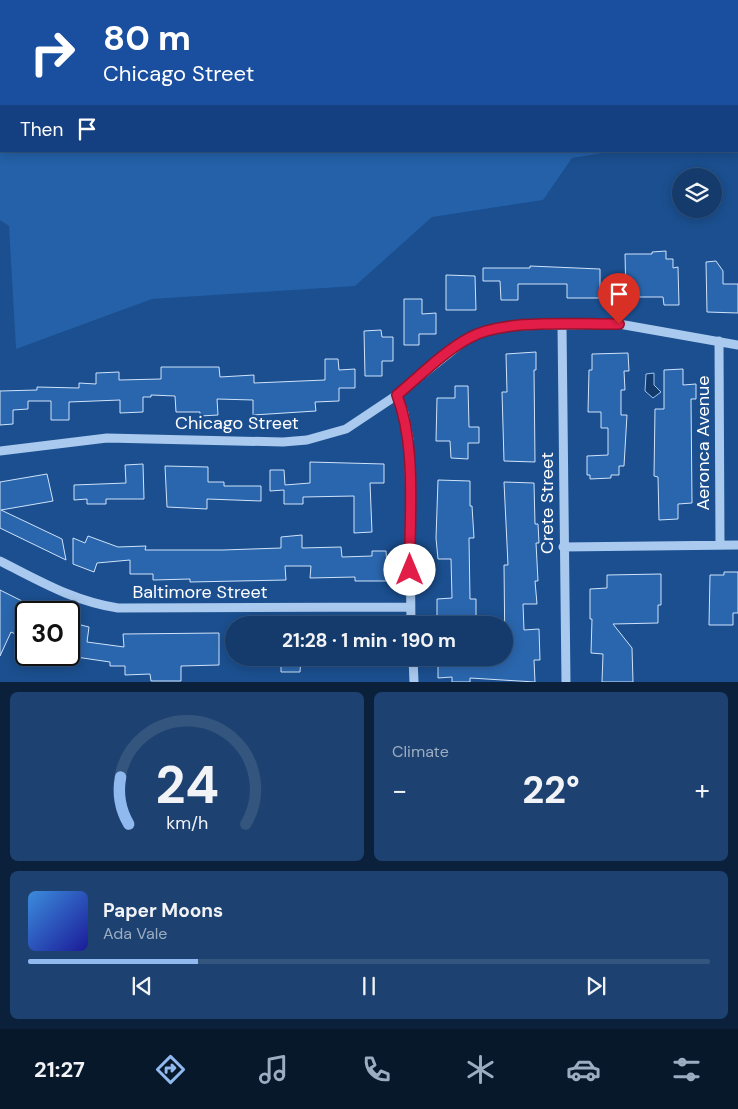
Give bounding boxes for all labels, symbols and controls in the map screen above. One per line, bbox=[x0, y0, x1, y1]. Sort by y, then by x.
text: 80 m bbox=[103, 15, 191, 61]
icon: right bbox=[20, 20, 85, 85]
text: Chicago Street bbox=[103, 59, 254, 88]
icon: arrive bbox=[73, 115, 101, 143]
text: Then bbox=[20, 117, 63, 142]
map controls bbox=[672, 168, 722, 218]
button: layers bbox=[672, 168, 722, 218]
pin bbox=[598, 273, 640, 324]
icon: arrive bbox=[605, 280, 633, 308]
street label: Aeronca Avenue bbox=[691, 375, 715, 511]
street label: Chicago Street bbox=[175, 411, 299, 435]
street label: Crete Street bbox=[535, 452, 559, 554]
position arrow bbox=[383, 543, 435, 595]
street label: Baltimore Street bbox=[132, 580, 268, 604]
speed limit sign: 30 bbox=[15, 601, 80, 666]
text: 21:28 · 1 min · 190 m bbox=[282, 628, 456, 653]
text: Climate bbox=[392, 741, 449, 762]
text: 24 bbox=[155, 751, 219, 819]
text: 22° bbox=[522, 765, 580, 815]
text: − bbox=[392, 772, 407, 809]
text: + bbox=[695, 772, 710, 809]
text: km/h bbox=[166, 811, 208, 835]
text: Paper Moons bbox=[103, 898, 223, 923]
text: Ada Vale bbox=[103, 923, 167, 944]
icon: previous bbox=[128, 972, 156, 1000]
icon: pause bbox=[355, 972, 383, 1000]
icon: next bbox=[582, 972, 610, 1000]
icon: directions bbox=[153, 1052, 188, 1087]
icon: music bbox=[256, 1052, 291, 1087]
icon: phone bbox=[359, 1052, 394, 1087]
icon: climate bbox=[463, 1052, 498, 1087]
icon: car bbox=[566, 1052, 601, 1087]
icon: filters bbox=[669, 1052, 704, 1087]
text: 21:27 bbox=[34, 1055, 85, 1084]

